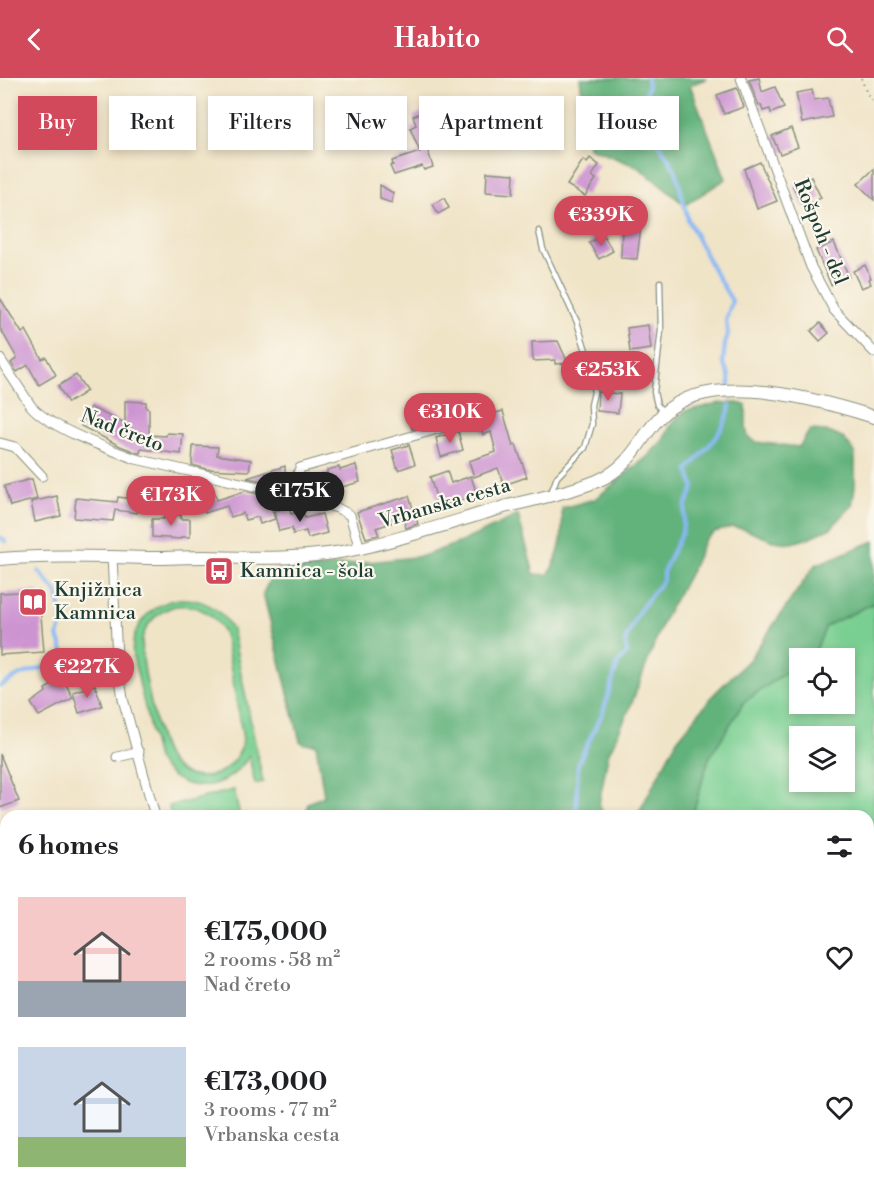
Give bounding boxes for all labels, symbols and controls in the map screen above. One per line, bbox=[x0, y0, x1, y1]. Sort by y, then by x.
text: Habito bbox=[394, 22, 480, 56]
icon: back bbox=[18, 23, 51, 56]
icon: search bbox=[823, 23, 856, 56]
chip: Buy bbox=[18, 96, 97, 150]
chip: Rent bbox=[109, 96, 196, 150]
chip: Filters bbox=[208, 96, 313, 150]
chip: New bbox=[325, 96, 407, 150]
chip: Apartment bbox=[419, 96, 564, 150]
chip: House bbox=[576, 96, 679, 150]
street label: Rošpoh - del bbox=[787, 175, 853, 289]
pin: €339K bbox=[559, 196, 643, 247]
text: €339K bbox=[568, 203, 634, 228]
pin: €253K bbox=[566, 351, 650, 402]
text: €253K bbox=[575, 358, 641, 383]
pin: €310K bbox=[408, 393, 492, 444]
text: €310K bbox=[418, 400, 482, 425]
street label: Nad čreto bbox=[77, 404, 167, 458]
pin: €175K bbox=[258, 472, 342, 523]
street label: Vrbanska cesta bbox=[375, 473, 515, 535]
pin: €173K bbox=[129, 476, 213, 527]
text: €175K bbox=[269, 479, 331, 504]
text: €173K bbox=[140, 483, 202, 508]
bus stop icon: Kamnica - šola bbox=[203, 555, 235, 587]
place label: Kamnica - šola bbox=[240, 559, 375, 584]
place label: Knjižnica Kamnica bbox=[54, 578, 143, 626]
library icon: Knjižnica Kamnica bbox=[17, 586, 49, 618]
pin: €227K bbox=[45, 648, 129, 699]
map controls bbox=[789, 648, 855, 792]
button: locate bbox=[789, 648, 855, 714]
text: €227K bbox=[54, 655, 120, 680]
button: layers bbox=[789, 726, 855, 792]
text: 6 homes bbox=[18, 830, 119, 862]
icon: filters bbox=[823, 830, 856, 863]
text: €175,000 bbox=[204, 916, 328, 948]
icon: home bbox=[66, 921, 138, 993]
icon: heart bbox=[823, 941, 856, 974]
text: 2 rooms · 58 m² bbox=[204, 948, 340, 973]
text: Nad čreto bbox=[204, 973, 291, 998]
text: €173,000 bbox=[204, 1066, 327, 1098]
icon: home bbox=[66, 1071, 138, 1143]
icon: heart bbox=[823, 1091, 856, 1124]
text: 3 rooms · 77 m² bbox=[204, 1098, 337, 1123]
text: Vrbanska cesta bbox=[204, 1123, 340, 1148]

